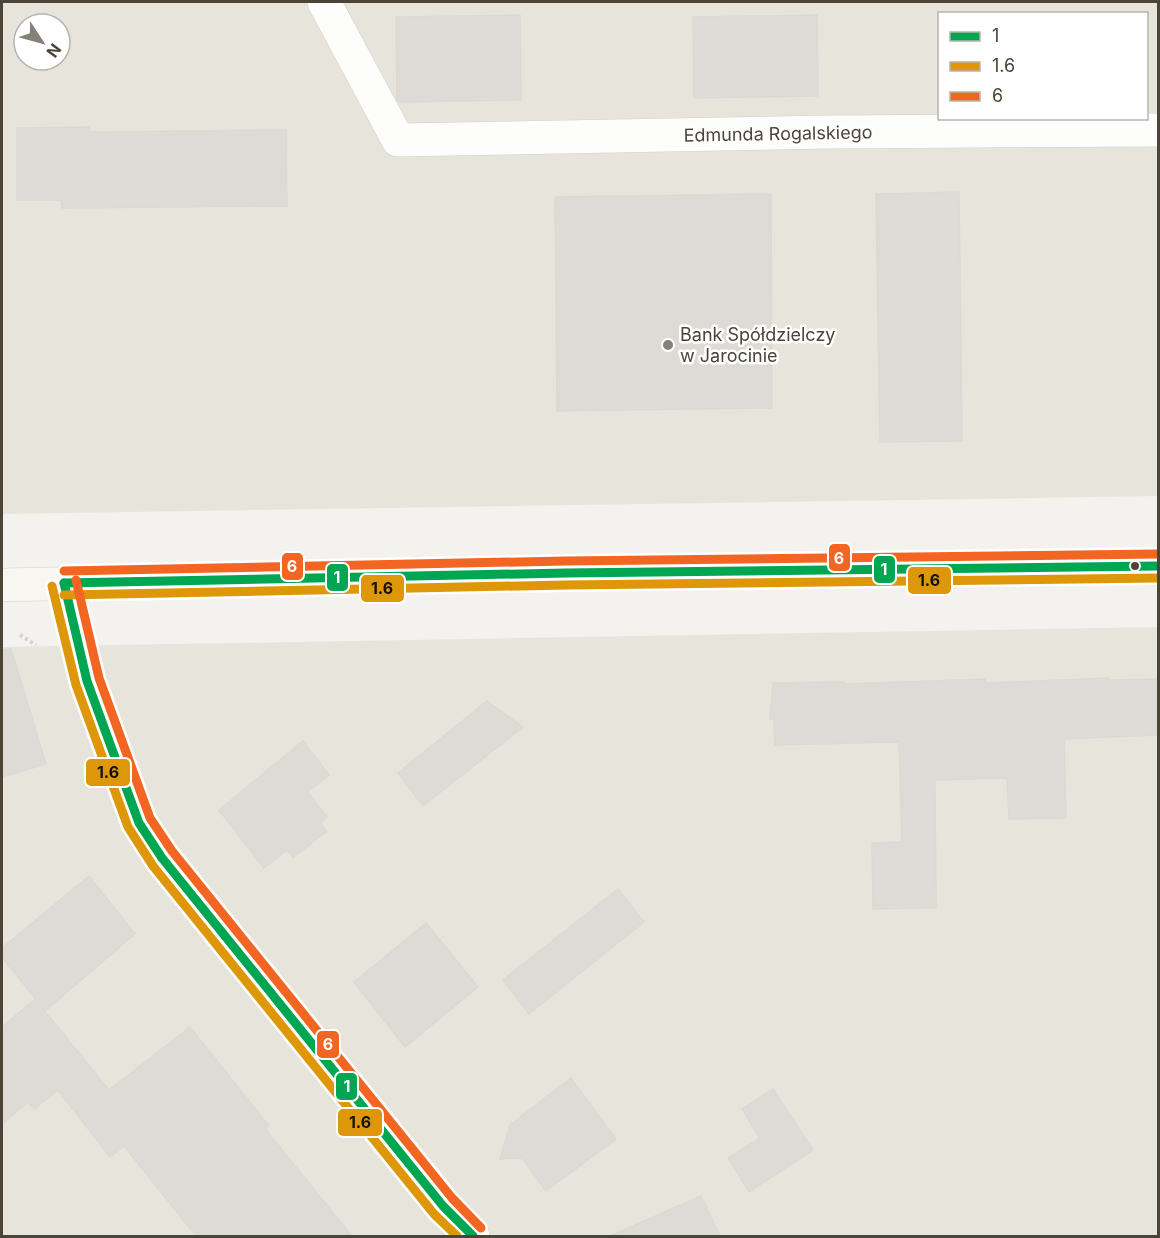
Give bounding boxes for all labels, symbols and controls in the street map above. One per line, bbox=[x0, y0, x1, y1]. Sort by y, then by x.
north arrow bbox=[12, 12, 72, 72]
legend bbox=[938, 12, 1148, 120]
text: 1 bbox=[992, 25, 999, 46]
text: N bbox=[42, 40, 66, 62]
text: 1.6 bbox=[992, 55, 1015, 76]
text: 6 bbox=[992, 85, 1003, 106]
street label: Edmunda Rogalskiego bbox=[683, 121, 873, 146]
place label: Bank Spółdzielczy w Jarocinie bbox=[680, 324, 835, 366]
marker: Bank Spółdzielczy w Jarocinie bbox=[661, 338, 675, 352]
line badge: 6 bbox=[828, 543, 851, 572]
text: 6 bbox=[834, 548, 844, 568]
line badge: 6 bbox=[281, 552, 304, 581]
line badge: 1 bbox=[873, 555, 896, 584]
text: 6 bbox=[287, 556, 297, 576]
text: 1 bbox=[881, 559, 887, 579]
unlabelled marker bbox=[1129, 560, 1141, 572]
line badge: 1 bbox=[326, 563, 349, 592]
line badge: 1.6 bbox=[907, 566, 952, 595]
text: 1 bbox=[334, 567, 340, 587]
text: 1.6 bbox=[918, 570, 940, 590]
line badge: 1.6 bbox=[360, 574, 405, 603]
text: 1.6 bbox=[371, 578, 393, 598]
line badge: 1.6 bbox=[85, 758, 131, 787]
text: 1.6 bbox=[97, 762, 119, 782]
line badge: 6 bbox=[316, 1030, 340, 1059]
text: 6 bbox=[323, 1034, 333, 1054]
line badge: 1 bbox=[335, 1072, 358, 1101]
text: 1 bbox=[344, 1076, 350, 1096]
line badge: 1.6 bbox=[337, 1108, 383, 1137]
text: 1.6 bbox=[349, 1112, 371, 1132]

